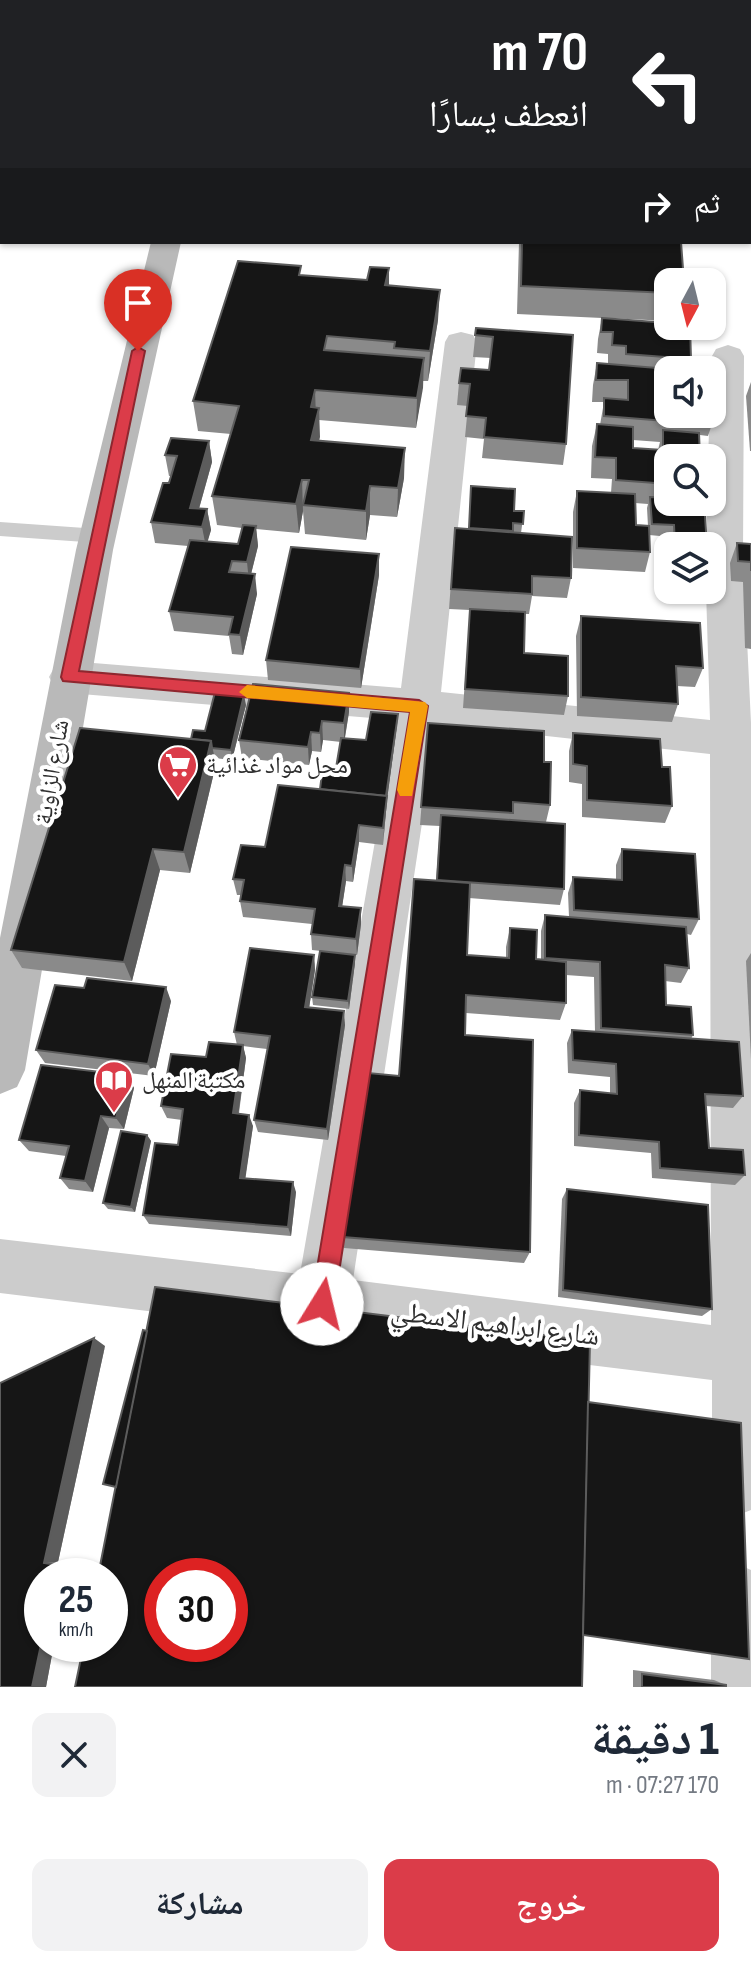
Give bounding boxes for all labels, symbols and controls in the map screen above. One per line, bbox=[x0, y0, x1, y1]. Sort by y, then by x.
text: 70 m bbox=[491, 20, 588, 87]
icon: left bbox=[616, 32, 720, 136]
text: انعطف يسارًا bbox=[429, 94, 588, 137]
icon: right bbox=[634, 184, 678, 228]
text: ثم bbox=[694, 186, 720, 222]
north arrow bbox=[654, 268, 726, 340]
map controls bbox=[654, 268, 726, 604]
pin bbox=[104, 269, 172, 351]
icon: arrive bbox=[116, 281, 160, 325]
button: sound bbox=[654, 356, 726, 428]
button: search bbox=[654, 444, 726, 516]
button: layers bbox=[654, 532, 726, 604]
street label: شارع الزاوية bbox=[29, 717, 75, 827]
supermarket icon: محل مواد غذائية bbox=[157, 744, 199, 799]
place label: محل مواد غذائية bbox=[206, 751, 348, 780]
library icon: مكتبة المنهل bbox=[93, 1059, 135, 1114]
place label: مكتبة المنهل bbox=[142, 1066, 245, 1095]
position arrow bbox=[280, 1262, 364, 1346]
street label: شارع ابراهيم الاسطي bbox=[388, 1295, 601, 1358]
speed limit sign: 30 bbox=[144, 1558, 248, 1662]
text: 25 bbox=[58, 1576, 94, 1624]
text: km/h bbox=[59, 1618, 93, 1642]
text: 1 دقيقة bbox=[591, 1711, 719, 1768]
button: close bbox=[32, 1713, 116, 1797]
text: 170 m · 07:27 bbox=[606, 1770, 719, 1801]
button: مشاركة bbox=[32, 1859, 368, 1951]
button: خروج bbox=[384, 1859, 719, 1951]

